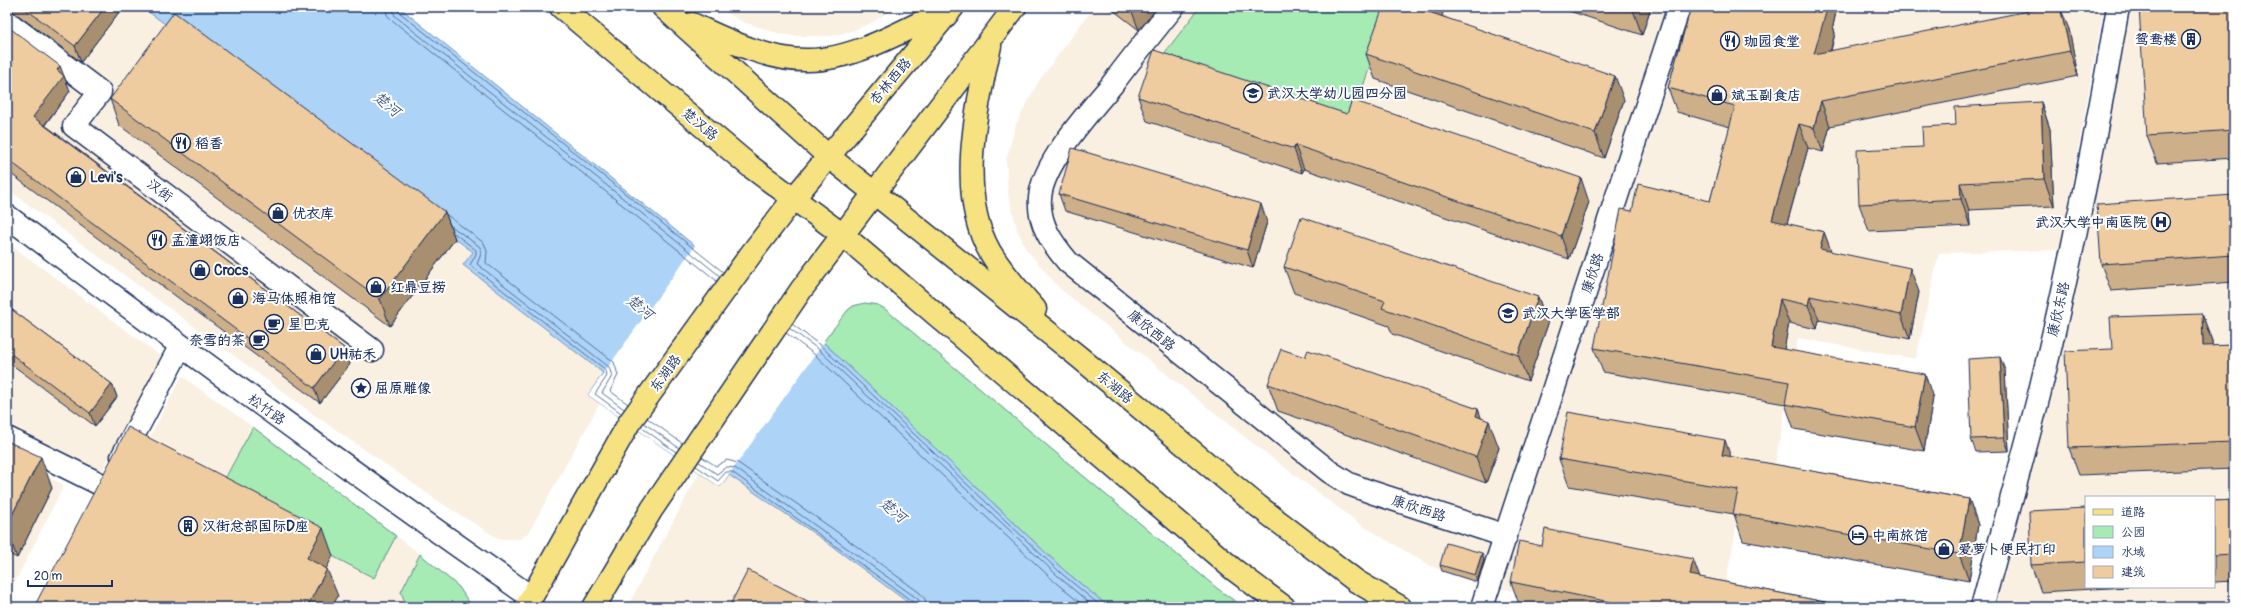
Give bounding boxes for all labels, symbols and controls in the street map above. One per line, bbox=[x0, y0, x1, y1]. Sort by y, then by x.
building icon: 鸳鸯楼 bbox=[2180, 28, 2202, 50]
restaurant icon: 珈园食堂 bbox=[1719, 30, 1741, 52]
place label: 鸳鸯楼 bbox=[2135, 31, 2177, 48]
place label: 珈园食堂 bbox=[1744, 33, 1800, 50]
street label: 杏林西路 bbox=[866, 54, 915, 108]
school or university icon: 武汉大学幼儿园四分园 bbox=[1242, 82, 1264, 104]
shop icon: 斌玉副食店 bbox=[1706, 84, 1728, 106]
place label: 武汉大学幼儿园四分园 bbox=[1267, 85, 1407, 102]
place label: 斌玉副食店 bbox=[1731, 87, 1801, 104]
water label: 楚河 bbox=[369, 88, 407, 123]
street label: 楚汉路 bbox=[678, 104, 721, 144]
restaurant icon: 稻香 bbox=[170, 132, 192, 154]
place label: 稻香 bbox=[195, 135, 223, 152]
shop icon: Levi's bbox=[65, 166, 87, 188]
place label: Levi's bbox=[90, 169, 123, 186]
street label: 汉街 bbox=[143, 175, 176, 206]
shop icon: 优衣库 bbox=[267, 202, 289, 224]
place label: 优衣库 bbox=[292, 205, 334, 222]
hospital icon: 武汉大学中南医院 bbox=[2150, 211, 2172, 233]
place label: 武汉大学中南医院 bbox=[2035, 214, 2147, 231]
restaurant icon: 孟潼翊饭店 bbox=[146, 229, 168, 251]
place label: 孟潼翊饭店 bbox=[171, 232, 241, 249]
street label: 康欣路 bbox=[1578, 251, 1607, 296]
shop icon: Crocs bbox=[189, 259, 211, 281]
place label: Crocs bbox=[214, 262, 249, 279]
shop icon: 红鼎豆捞 bbox=[365, 276, 387, 298]
place label: 红鼎豆捞 bbox=[390, 279, 446, 296]
street label: 康欣东路 bbox=[2044, 280, 2073, 338]
shop icon: 海马体照相馆 bbox=[227, 287, 249, 309]
place label: 海马体照相馆 bbox=[252, 290, 336, 307]
water label: 楚河 bbox=[622, 291, 660, 326]
school or university icon: 武汉大学医学部 bbox=[1497, 302, 1519, 324]
place label: 武汉大学医学部 bbox=[1522, 305, 1620, 322]
street label: 康欣西路 bbox=[1125, 306, 1179, 355]
cafe icon: 星巴克 bbox=[263, 313, 285, 335]
place label: 星巴克 bbox=[288, 316, 330, 333]
cafe icon: 奈雪的茶 bbox=[248, 329, 270, 351]
place label: 奈雪的茶 bbox=[189, 332, 245, 349]
shop icon: UH祐禾 bbox=[305, 343, 327, 365]
place label: UH祐禾 bbox=[330, 346, 376, 363]
street label: 东湖路 bbox=[646, 351, 685, 395]
street label: 东湖路 bbox=[1093, 367, 1136, 407]
place icon: 屈原雕像 bbox=[350, 377, 372, 399]
place label: 屈原雕像 bbox=[375, 380, 431, 397]
street label: 松竹路 bbox=[245, 390, 289, 429]
street label: 康欣西路 bbox=[1390, 492, 1448, 525]
water label: 楚河 bbox=[875, 494, 913, 529]
legend bbox=[2085, 496, 2215, 588]
text: 道路 bbox=[2121, 505, 2145, 520]
building icon: 汉街总部国际D座 bbox=[177, 515, 199, 537]
place label: 汉街总部国际D座 bbox=[202, 518, 309, 535]
hotel icon: 中南旅馆 bbox=[1847, 524, 1869, 546]
text: 公园 bbox=[2121, 525, 2145, 540]
place label: 中南旅馆 bbox=[1872, 527, 1928, 544]
shop icon: 爱萝卜便民打印 bbox=[1933, 538, 1955, 560]
place label: 爱萝卜便民打印 bbox=[1958, 541, 2056, 558]
text: 水域 bbox=[2121, 545, 2145, 560]
scale bar bbox=[28, 562, 112, 588]
text: 建筑 bbox=[2121, 565, 2145, 580]
text: 20 m bbox=[34, 569, 63, 584]

